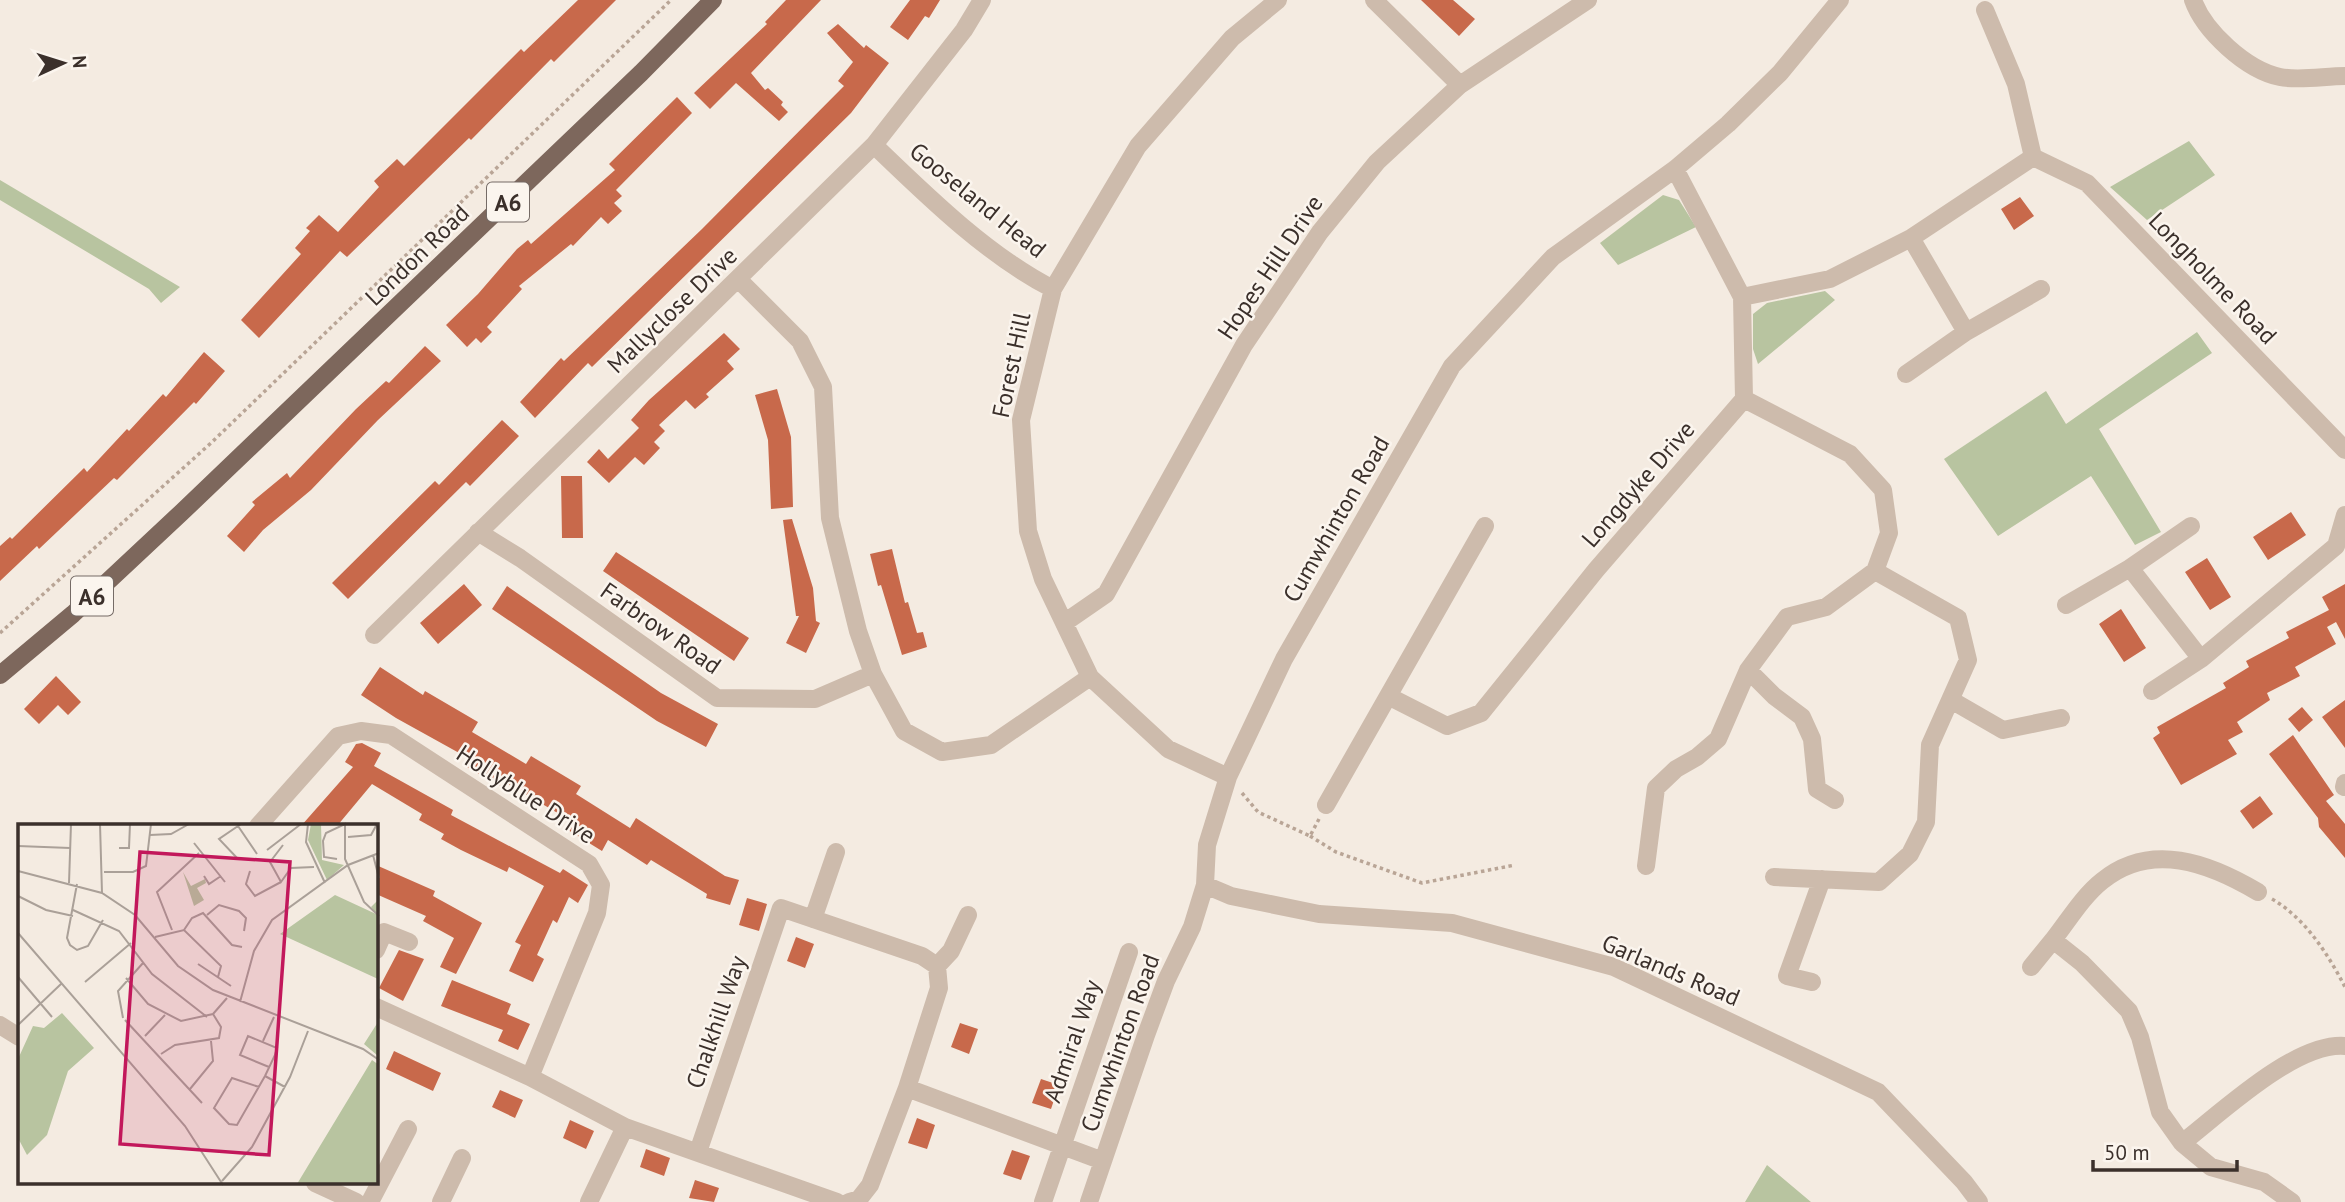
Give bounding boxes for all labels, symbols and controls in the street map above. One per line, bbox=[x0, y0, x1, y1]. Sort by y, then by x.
north arrow bbox=[28, 28, 98, 98]
text: N bbox=[68, 55, 92, 69]
street label: Gooseland Head bbox=[903, 135, 1053, 265]
road number: A6 bbox=[487, 182, 529, 222]
street label: Hopes Hill Drive bbox=[1210, 189, 1330, 345]
street label: London Road bbox=[358, 198, 476, 312]
street label: Longholme Road bbox=[2142, 205, 2284, 351]
street label: Mallyclose Drive bbox=[600, 240, 744, 380]
street label: Forest Hill bbox=[985, 310, 1037, 420]
street label: Longdyke Drive bbox=[1575, 414, 1701, 554]
street label: Cumwhinton Road bbox=[1276, 430, 1396, 608]
street label: Farbrow Road bbox=[595, 575, 727, 681]
road number: A6 bbox=[71, 576, 113, 616]
street label: Hollyblue Drive bbox=[451, 738, 601, 850]
inset map bbox=[18, 824, 378, 1184]
street label: Garlands Road bbox=[1597, 927, 1745, 1013]
street label: Cumwhinton Road bbox=[1073, 950, 1167, 1136]
street label: Chalkhill Way bbox=[679, 951, 753, 1093]
street label: Admiral Way bbox=[1037, 975, 1107, 1107]
scale bar bbox=[2093, 1128, 2236, 1172]
text: 50 m bbox=[2104, 1139, 2150, 1166]

